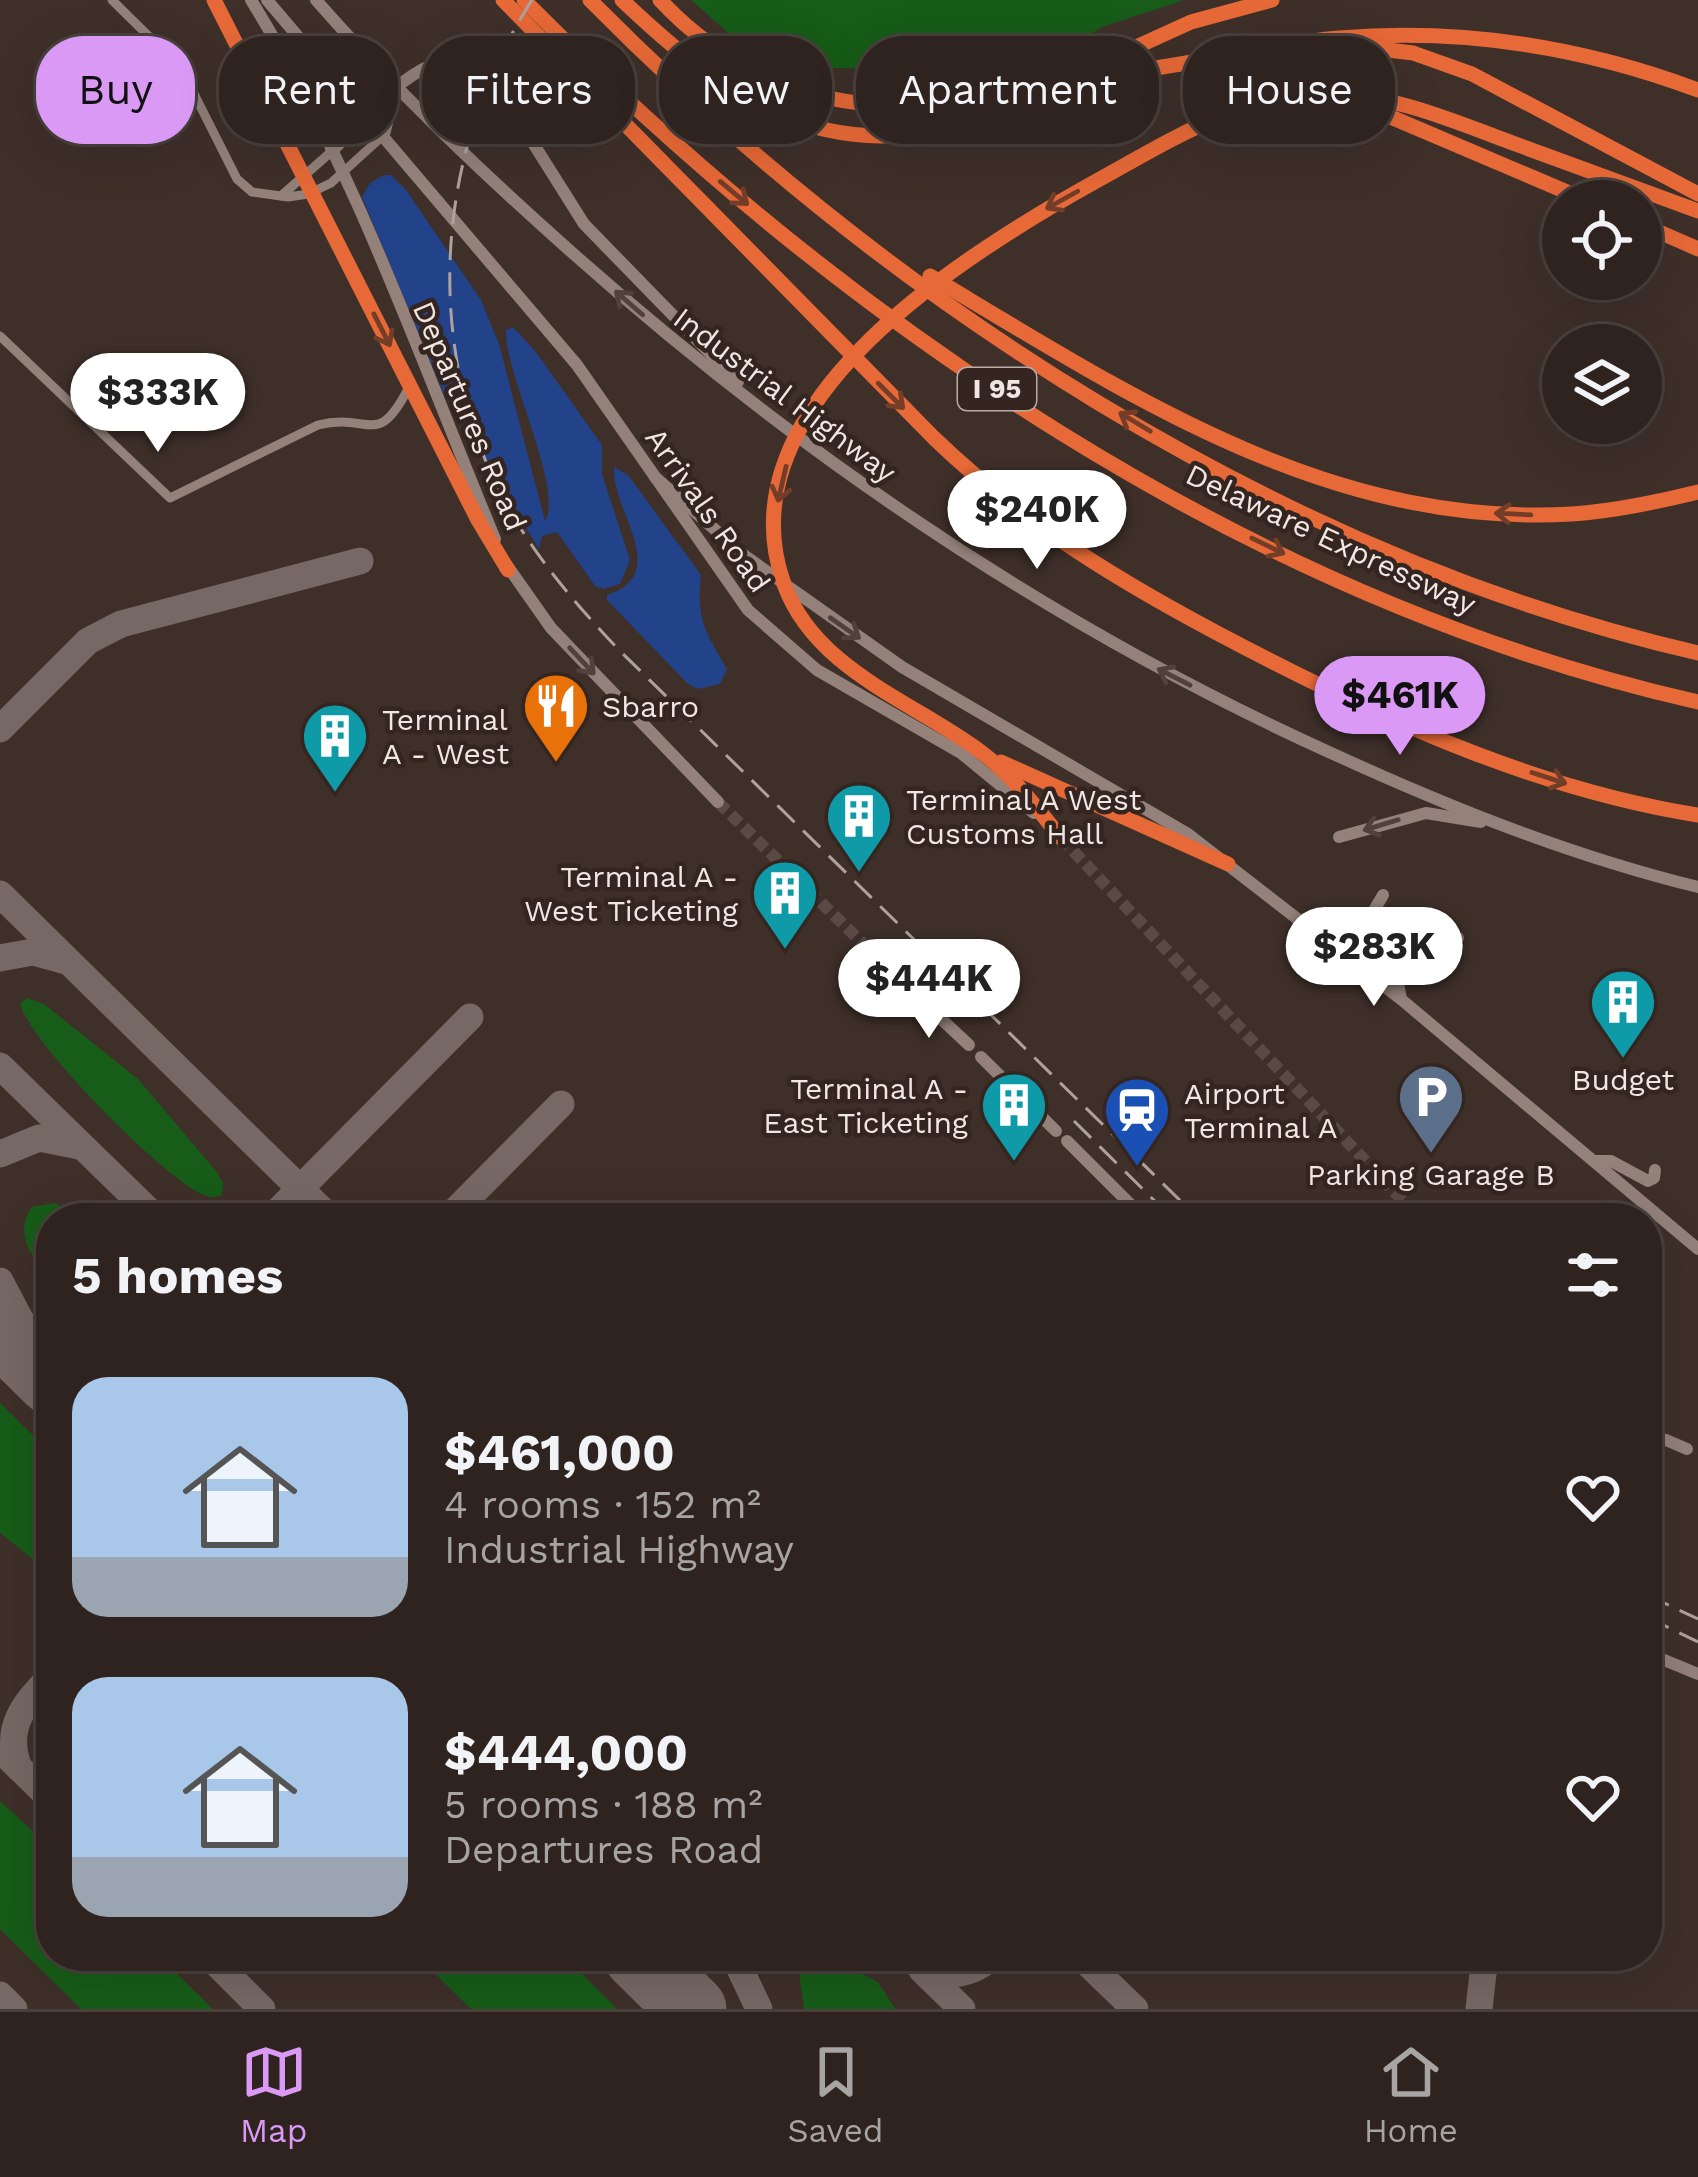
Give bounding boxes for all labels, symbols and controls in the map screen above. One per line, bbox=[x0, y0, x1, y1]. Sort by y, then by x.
chip: Buy bbox=[36, 36, 195, 144]
chip: Rent bbox=[219, 36, 398, 144]
chip: Filters bbox=[422, 36, 635, 144]
chip: New bbox=[659, 36, 832, 144]
chip: Apartment bbox=[856, 36, 1159, 144]
chip: House bbox=[1183, 36, 1395, 144]
one-way arrow bbox=[717, 180, 749, 206]
map controls bbox=[1542, 180, 1662, 444]
button: locate bbox=[1542, 180, 1662, 300]
one-way arrow bbox=[1046, 189, 1081, 212]
one-way arrow bbox=[614, 290, 645, 317]
street label: Departures Road bbox=[406, 296, 534, 536]
street label: Industrial Highway bbox=[667, 300, 903, 490]
one-way arrow bbox=[372, 311, 394, 347]
button: layers bbox=[1542, 324, 1662, 444]
pin: $333K bbox=[74, 353, 242, 455]
road number: I 95 bbox=[958, 368, 1036, 410]
text: $333K bbox=[97, 369, 219, 414]
one-way arrow bbox=[876, 381, 905, 410]
one-way arrow bbox=[1119, 410, 1153, 434]
street label: Arrivals Road bbox=[638, 421, 778, 599]
street label: Delaware Expressway bbox=[1180, 456, 1482, 622]
one-way arrow bbox=[769, 464, 792, 502]
pin: $240K bbox=[953, 470, 1121, 572]
text: $240K bbox=[974, 486, 1100, 531]
one-way arrow bbox=[1494, 502, 1533, 525]
one-way arrow bbox=[1250, 535, 1286, 558]
one-way arrow bbox=[828, 615, 861, 640]
one-way arrow bbox=[567, 645, 596, 675]
pin: $461K bbox=[1316, 656, 1484, 758]
one-way arrow bbox=[1157, 665, 1192, 688]
restaurant icon: Sbarro bbox=[521, 671, 591, 765]
text: $461K bbox=[1341, 672, 1459, 717]
place label: Sbarro bbox=[602, 689, 699, 724]
building icon: Terminal A - West bbox=[300, 701, 370, 795]
place label: Terminal A - West bbox=[382, 702, 510, 771]
one-way arrow bbox=[1529, 769, 1567, 791]
building icon: Terminal A West Customs Hall bbox=[824, 781, 894, 875]
place label: Terminal A West Customs Hall bbox=[906, 782, 1142, 851]
one-way arrow bbox=[1363, 815, 1401, 837]
building icon: Terminal A - West Ticketing bbox=[750, 858, 820, 952]
place label: Terminal A - West Ticketing bbox=[524, 859, 738, 928]
pin: $283K bbox=[1290, 907, 1458, 1009]
text: $283K bbox=[1313, 923, 1435, 968]
pin: $444K bbox=[845, 939, 1013, 1041]
text: $444K bbox=[865, 955, 993, 1000]
building icon: Budget bbox=[1588, 967, 1658, 1061]
parking icon: Parking Garage B bbox=[1396, 1062, 1466, 1156]
place label: Budget bbox=[1572, 1062, 1675, 1097]
building icon: Terminal A - East Ticketing bbox=[979, 1070, 1049, 1164]
place label: Terminal A - East Ticketing bbox=[763, 1071, 968, 1140]
station icon: Airport Terminal A bbox=[1102, 1075, 1172, 1169]
place label: Airport Terminal A bbox=[1184, 1076, 1338, 1145]
place label: Parking Garage B bbox=[1307, 1157, 1555, 1192]
icon: filters bbox=[1560, 1242, 1626, 1308]
text: 5 homes bbox=[72, 1246, 283, 1305]
text: $461,000 bbox=[444, 1423, 675, 1482]
icon: home bbox=[168, 1425, 312, 1569]
icon: heart bbox=[1560, 1464, 1626, 1530]
text: 4 rooms · 152 m² bbox=[444, 1482, 761, 1527]
text: Industrial Highway bbox=[444, 1527, 794, 1572]
text: $444,000 bbox=[444, 1723, 688, 1782]
icon: home bbox=[168, 1725, 312, 1869]
icon: heart bbox=[1560, 1764, 1626, 1830]
text: 5 rooms · 188 m² bbox=[444, 1782, 762, 1827]
text: Departures Road bbox=[444, 1827, 763, 1872]
tab: Map bbox=[240, 2039, 307, 2150]
tab: Saved bbox=[788, 2039, 883, 2150]
tab: Home bbox=[1364, 2039, 1458, 2150]

